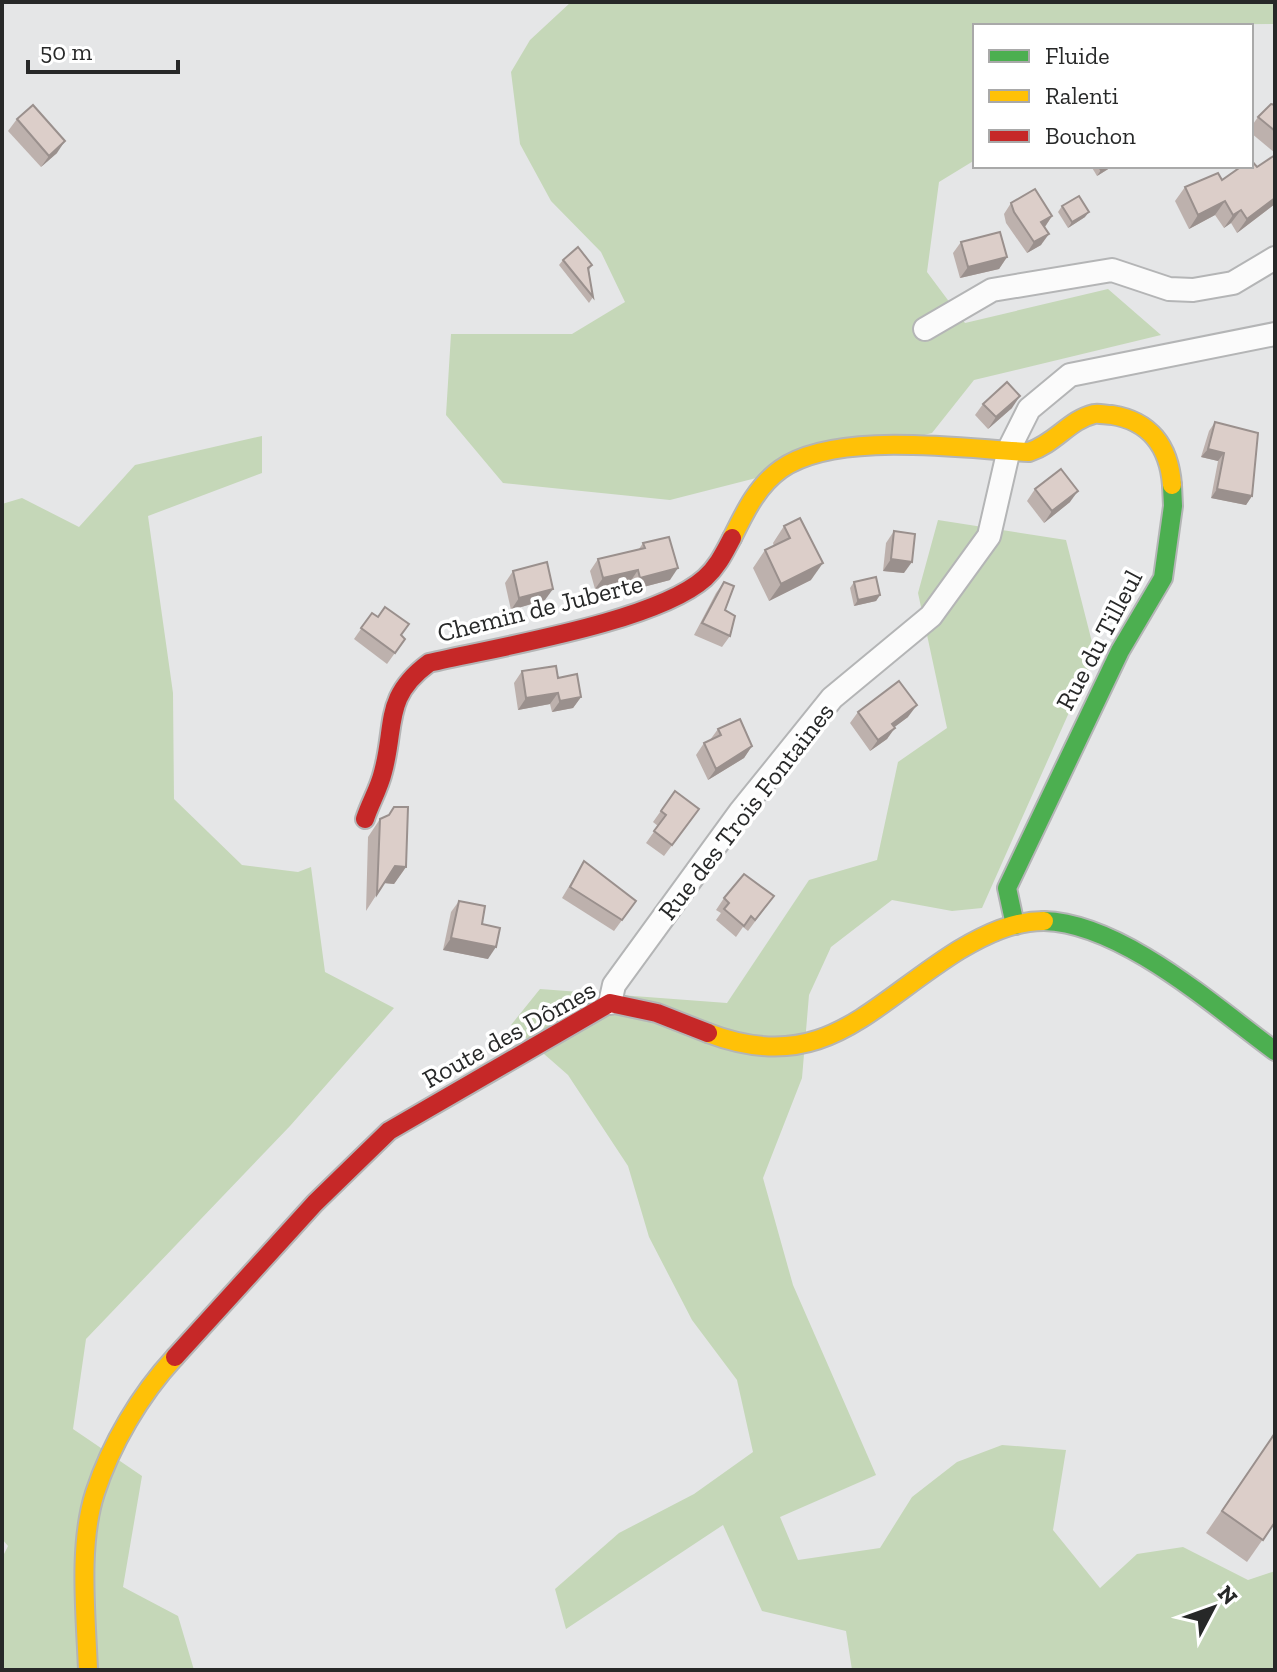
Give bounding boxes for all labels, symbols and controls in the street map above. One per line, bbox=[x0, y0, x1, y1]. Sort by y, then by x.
scale bar bbox=[28, 24, 178, 74]
legend bbox=[973, 24, 1253, 168]
text: 50 m bbox=[40, 37, 93, 66]
text: Fluide bbox=[1045, 41, 1109, 70]
text: Ralenti bbox=[1045, 81, 1119, 110]
text: Bouchon bbox=[1045, 121, 1136, 150]
street label: Rue du Tilleul bbox=[1049, 564, 1149, 715]
street label: Chemin de Juberte bbox=[434, 567, 646, 649]
street label: Rue des Trois Fontaines bbox=[651, 696, 841, 926]
street label: Route des Dômes bbox=[417, 973, 601, 1095]
north arrow bbox=[1173, 1568, 1253, 1648]
text: N bbox=[1212, 1580, 1244, 1611]

